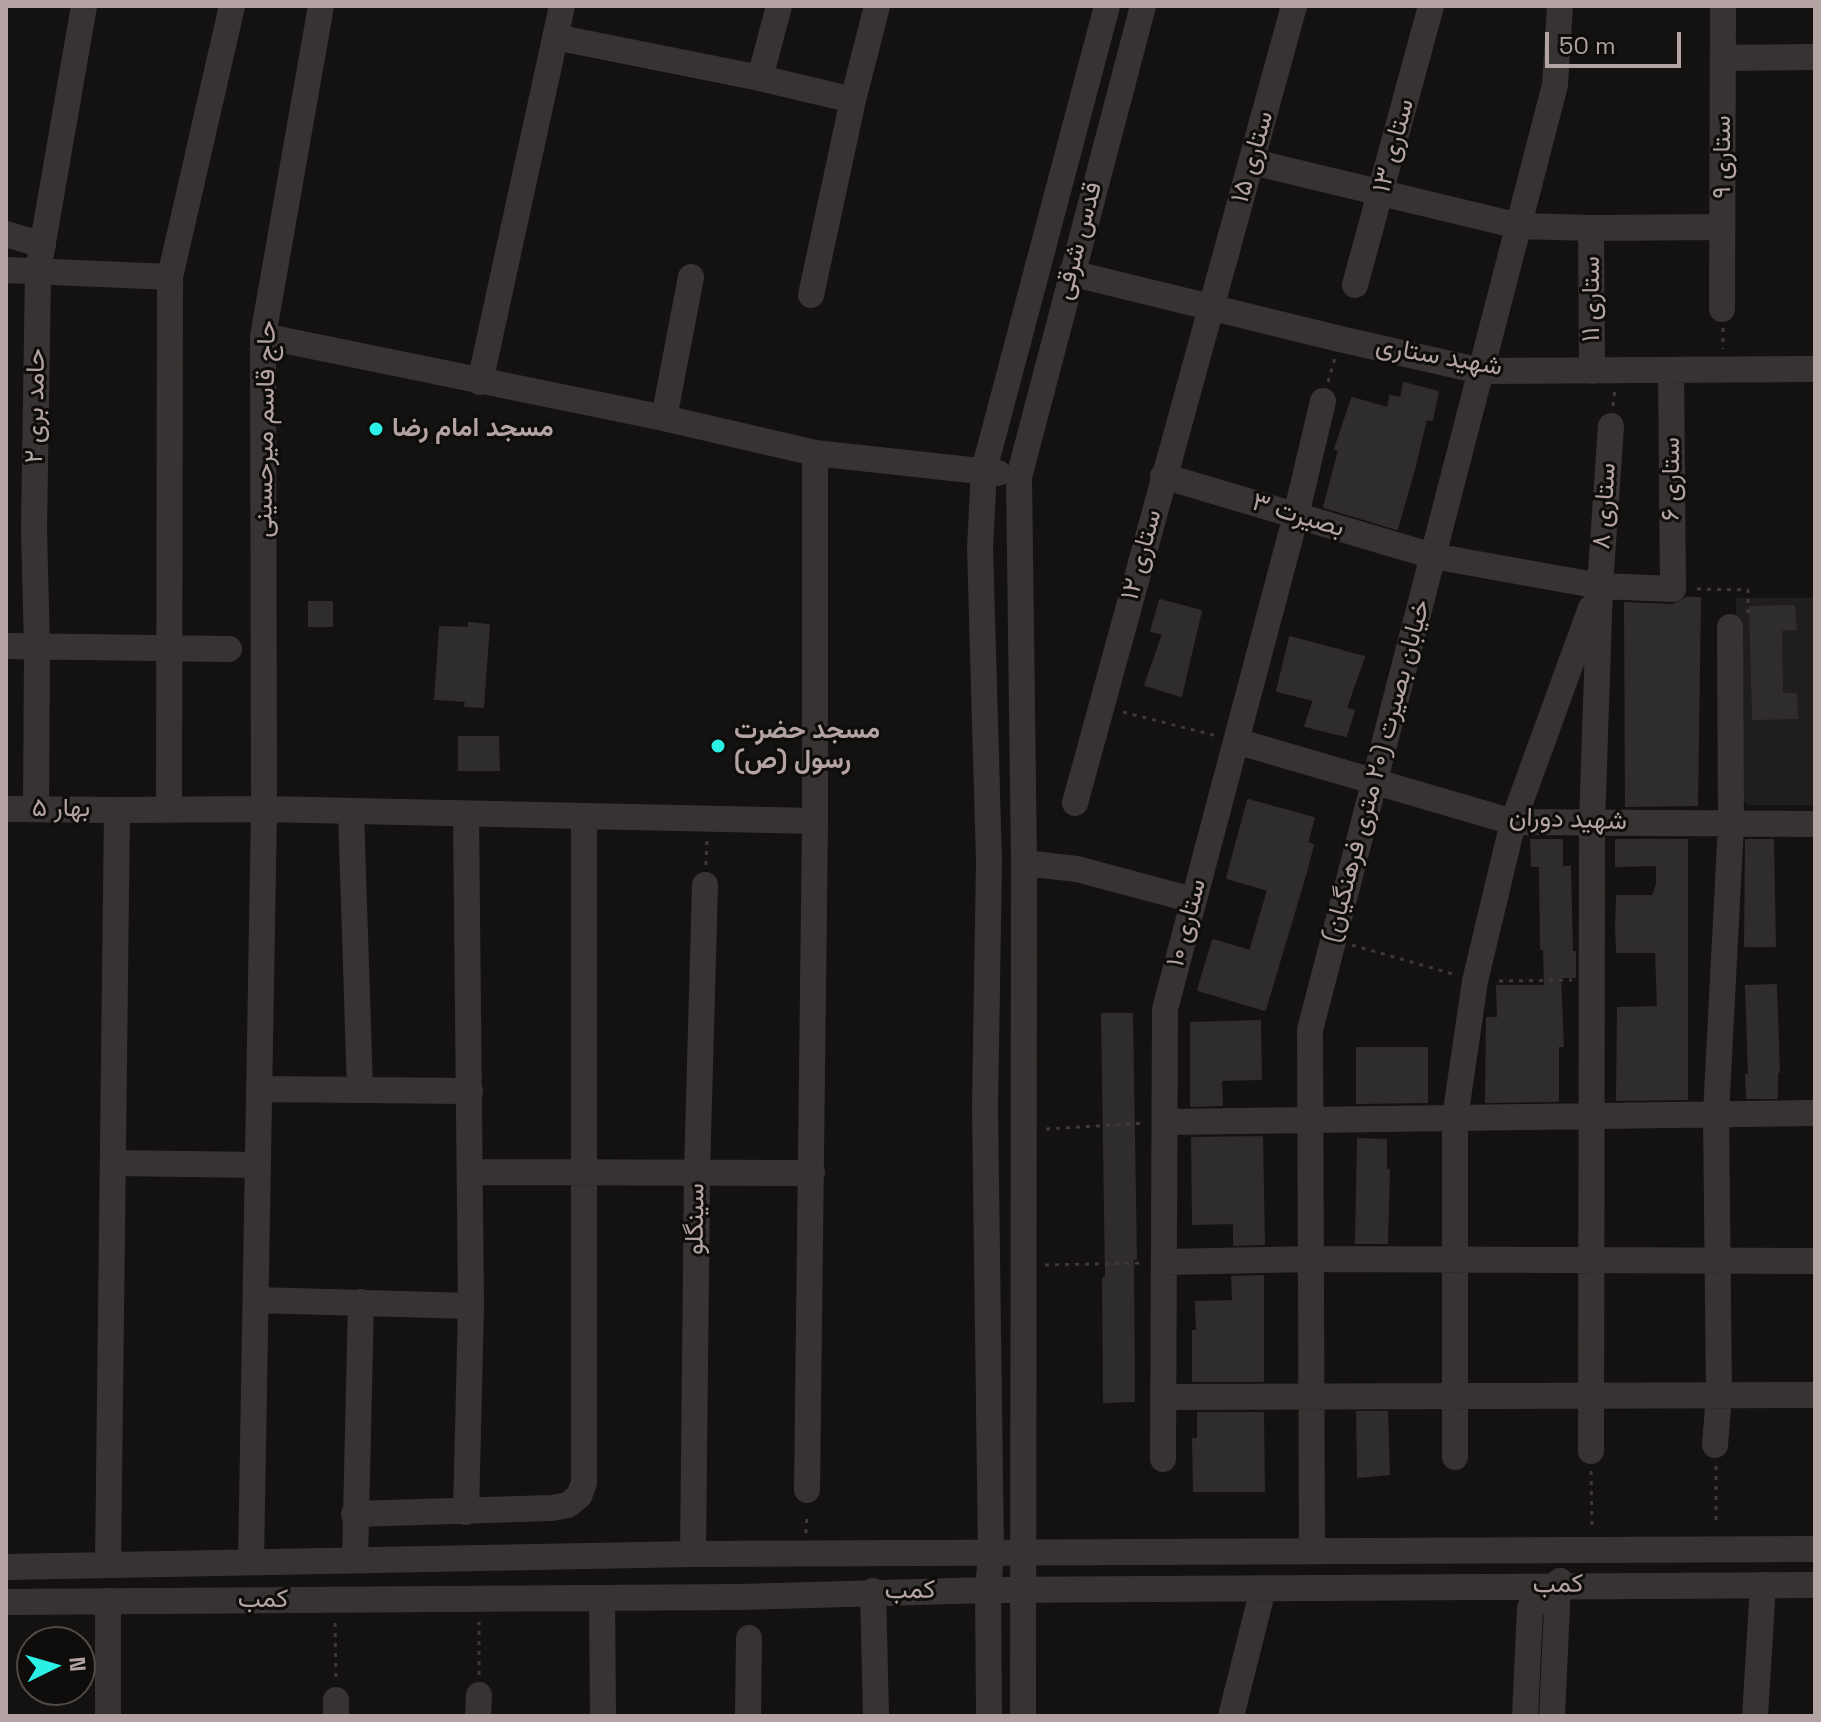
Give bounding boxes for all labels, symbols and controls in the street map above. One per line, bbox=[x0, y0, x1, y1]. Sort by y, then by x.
scale bar bbox=[1549, 16, 1685, 66]
text: 50 m bbox=[1559, 30, 1616, 61]
street label: ستاری ۱۳ bbox=[1367, 96, 1421, 196]
street label: ستاری ۱۵ bbox=[1225, 108, 1281, 206]
street label: ستاری ۹ bbox=[1707, 115, 1739, 199]
street label: قدس شرقی bbox=[1048, 179, 1110, 303]
street label: ستاری ۱۱ bbox=[1576, 256, 1608, 342]
street label: حاج قاسم میرحسینی bbox=[249, 320, 283, 538]
street label: شهید ستاری bbox=[1373, 331, 1505, 383]
street label: حامد بری ۲ bbox=[19, 348, 53, 464]
place label: مسجد امام رضا bbox=[392, 413, 554, 445]
marker: مسجد امام رضا bbox=[367, 420, 385, 438]
street label: ستاری ۶ bbox=[1656, 437, 1688, 521]
street label: ستاری ۸ bbox=[1586, 462, 1624, 550]
street label: بصیرت ۳ bbox=[1248, 487, 1348, 545]
street label: ستاری ۱۲ bbox=[1115, 506, 1169, 604]
street label: خیابان بصیرت (۲۰ متری فرهنگیان) bbox=[1316, 596, 1438, 946]
place label: مسجد حضرت رسول (ص) bbox=[734, 715, 880, 776]
marker: مسجد حضرت رسول (ص) bbox=[709, 737, 727, 755]
street label: بهار ۵ bbox=[32, 793, 90, 825]
street label: شهید دوران bbox=[1508, 802, 1628, 838]
street label: ستاری ۱۰ bbox=[1160, 876, 1214, 970]
street label: سینگلو bbox=[680, 1183, 712, 1255]
street label: کمب bbox=[1532, 1569, 1584, 1601]
street label: کمب bbox=[884, 1575, 936, 1607]
street label: کمب bbox=[238, 1584, 288, 1616]
north arrow bbox=[16, 1626, 96, 1706]
text: N bbox=[63, 1656, 93, 1673]

